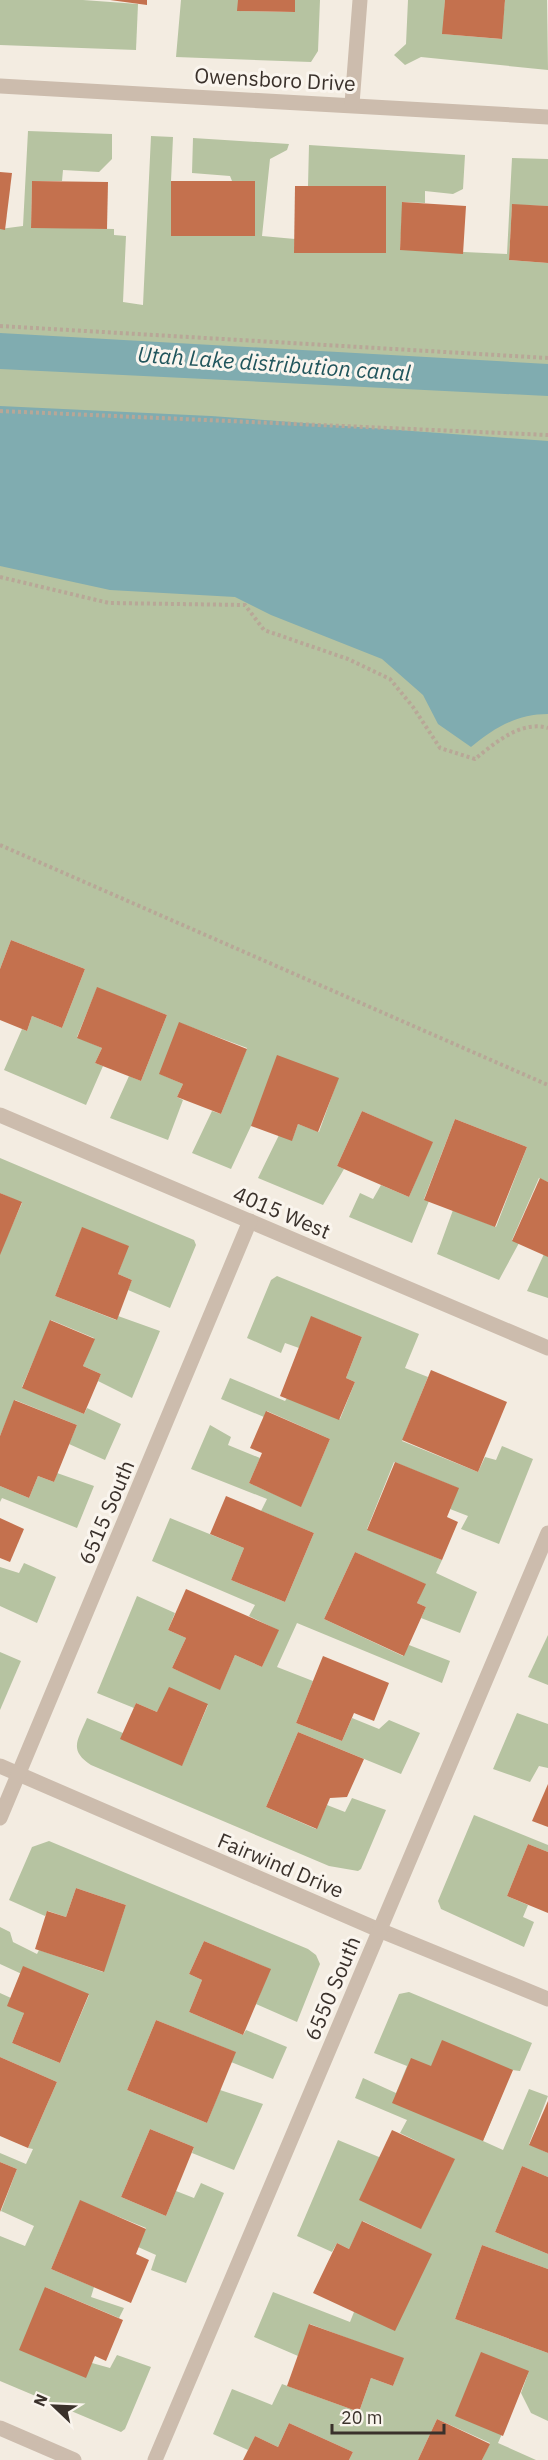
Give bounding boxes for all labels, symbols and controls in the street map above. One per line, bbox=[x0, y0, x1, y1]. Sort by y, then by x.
street label: Owensboro Drive bbox=[194, 61, 356, 97]
water label: Utah Lake distribution canal bbox=[136, 339, 412, 387]
street label: 4015 West bbox=[229, 1179, 335, 1245]
street label: 6515 South bbox=[72, 1456, 140, 1568]
street label: Fairwind Drive bbox=[214, 1826, 348, 1904]
street label: 6550 South bbox=[298, 1932, 366, 2044]
north arrow bbox=[24, 2376, 84, 2436]
text: N bbox=[29, 2391, 52, 2409]
scale bar bbox=[332, 2397, 444, 2435]
text: 20 m bbox=[341, 2406, 383, 2429]

